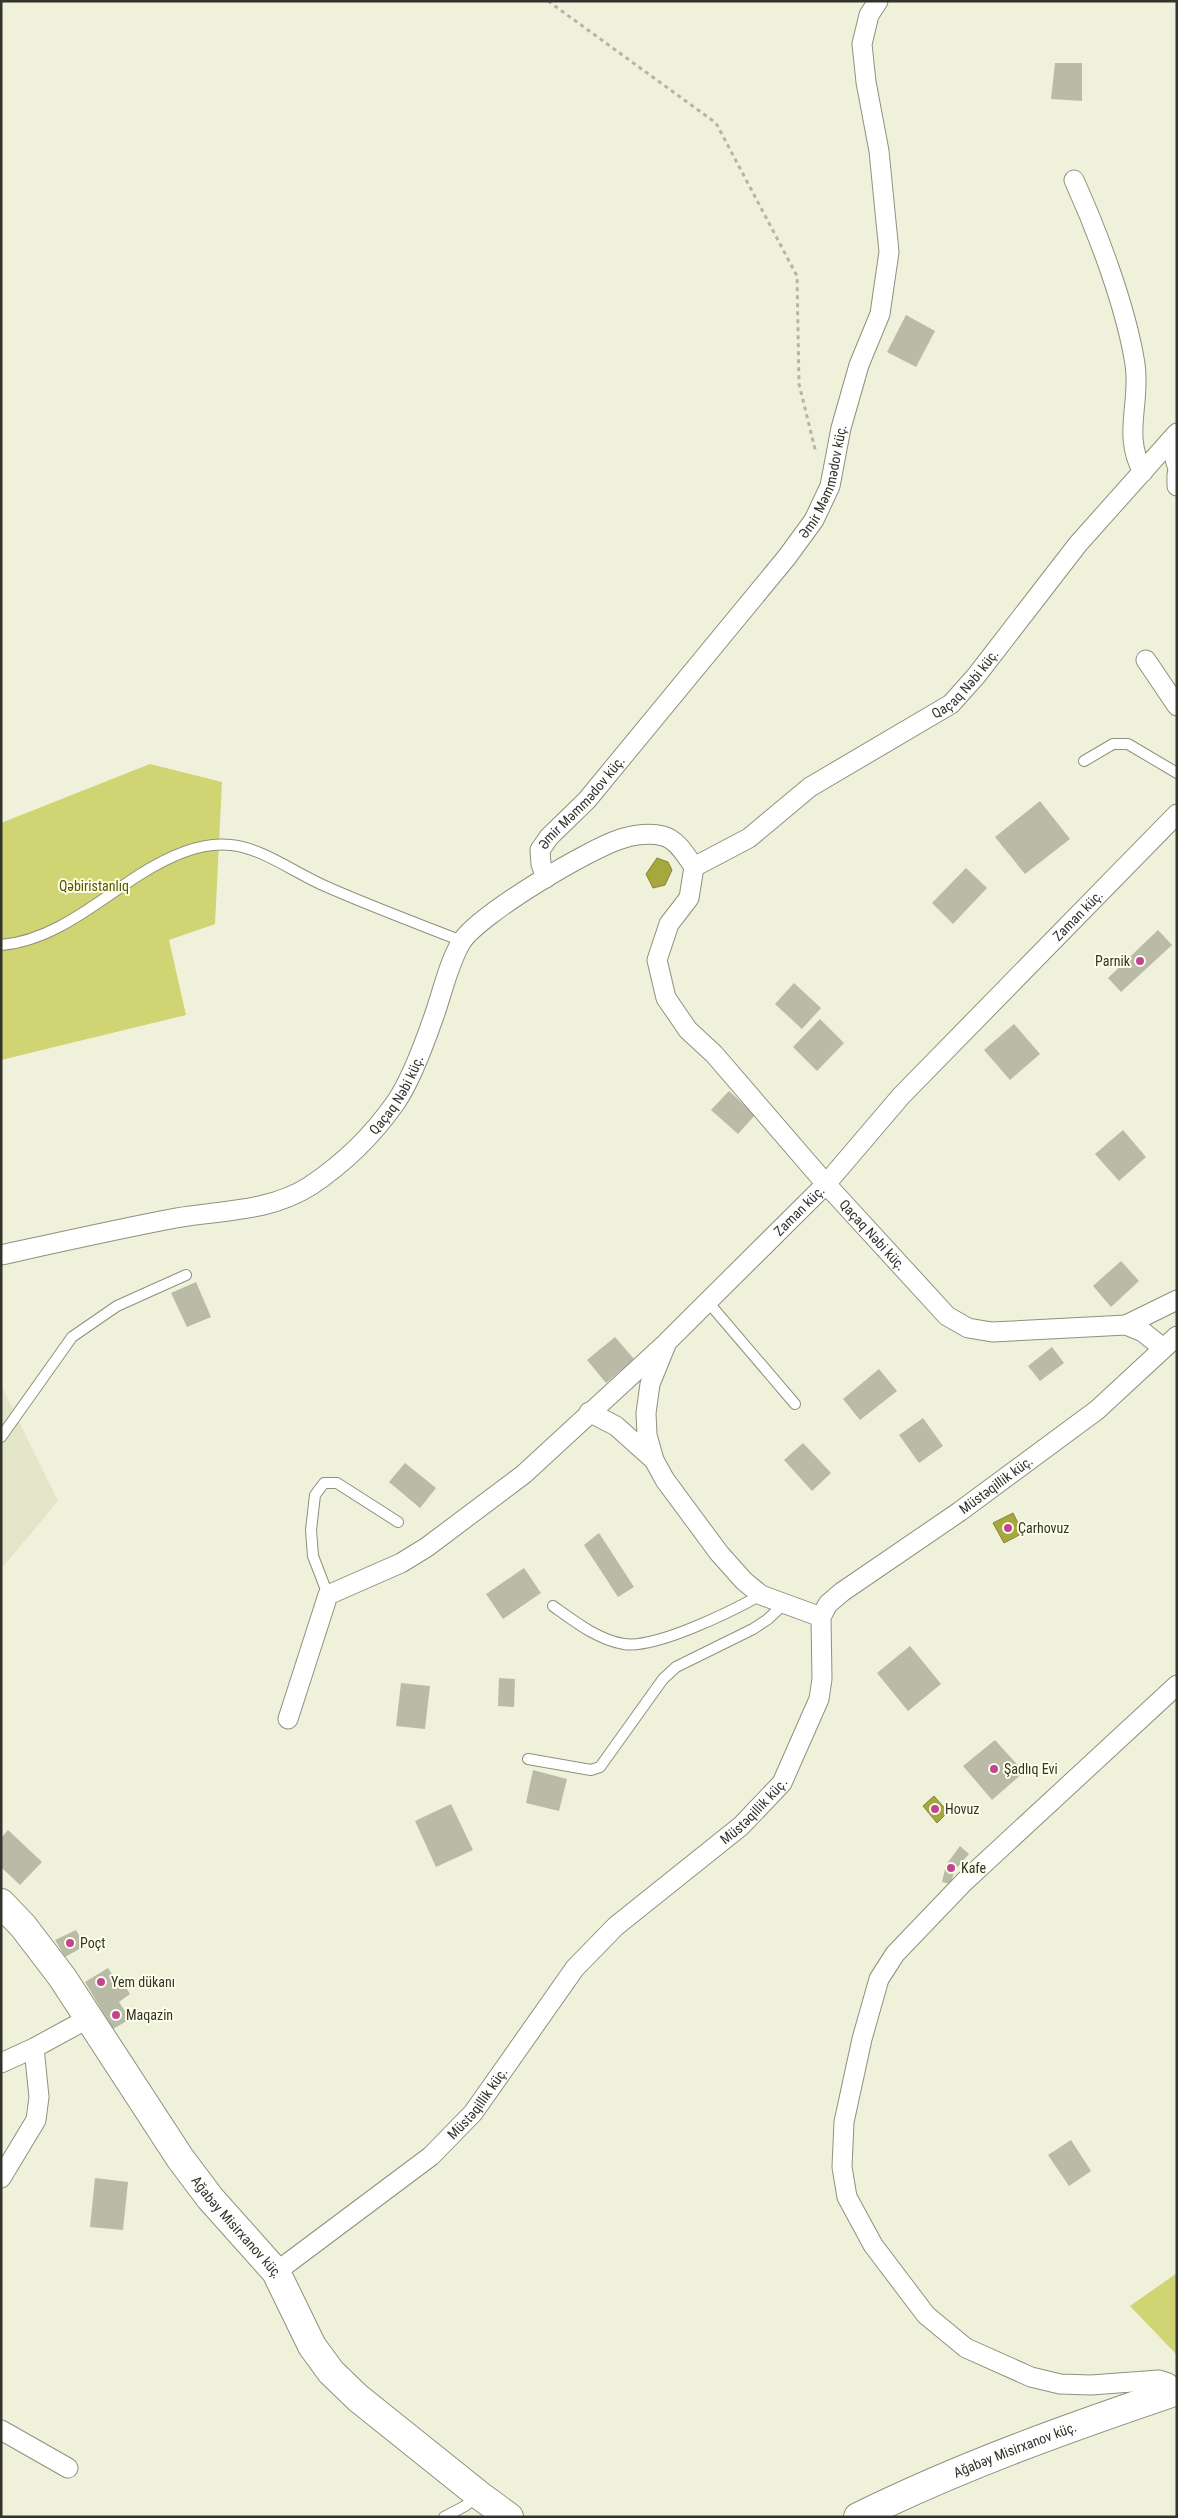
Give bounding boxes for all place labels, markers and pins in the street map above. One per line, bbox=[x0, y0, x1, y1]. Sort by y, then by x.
place label: Parnik bbox=[1095, 953, 1131, 969]
marker: Parnik bbox=[1134, 955, 1146, 967]
place label: Çarhovuz bbox=[1018, 1520, 1070, 1536]
marker: Çarhovuz bbox=[1002, 1522, 1014, 1534]
place label: Şadlıq Evi bbox=[1004, 1761, 1058, 1777]
marker: Şadlıq Evi bbox=[988, 1763, 1000, 1775]
place label: Hovuz bbox=[945, 1801, 980, 1817]
marker: Hovuz bbox=[929, 1803, 941, 1815]
place label: Kafe bbox=[961, 1860, 987, 1876]
marker: Kafe bbox=[945, 1862, 957, 1874]
place label: Poçt bbox=[80, 1935, 105, 1951]
marker: Poçt bbox=[64, 1937, 76, 1949]
place label: Yem dükanı bbox=[111, 1974, 175, 1990]
marker: Yem dükanı bbox=[95, 1976, 107, 1988]
place label: Maqazin bbox=[126, 2007, 173, 2023]
marker: Maqazin bbox=[110, 2009, 122, 2021]

